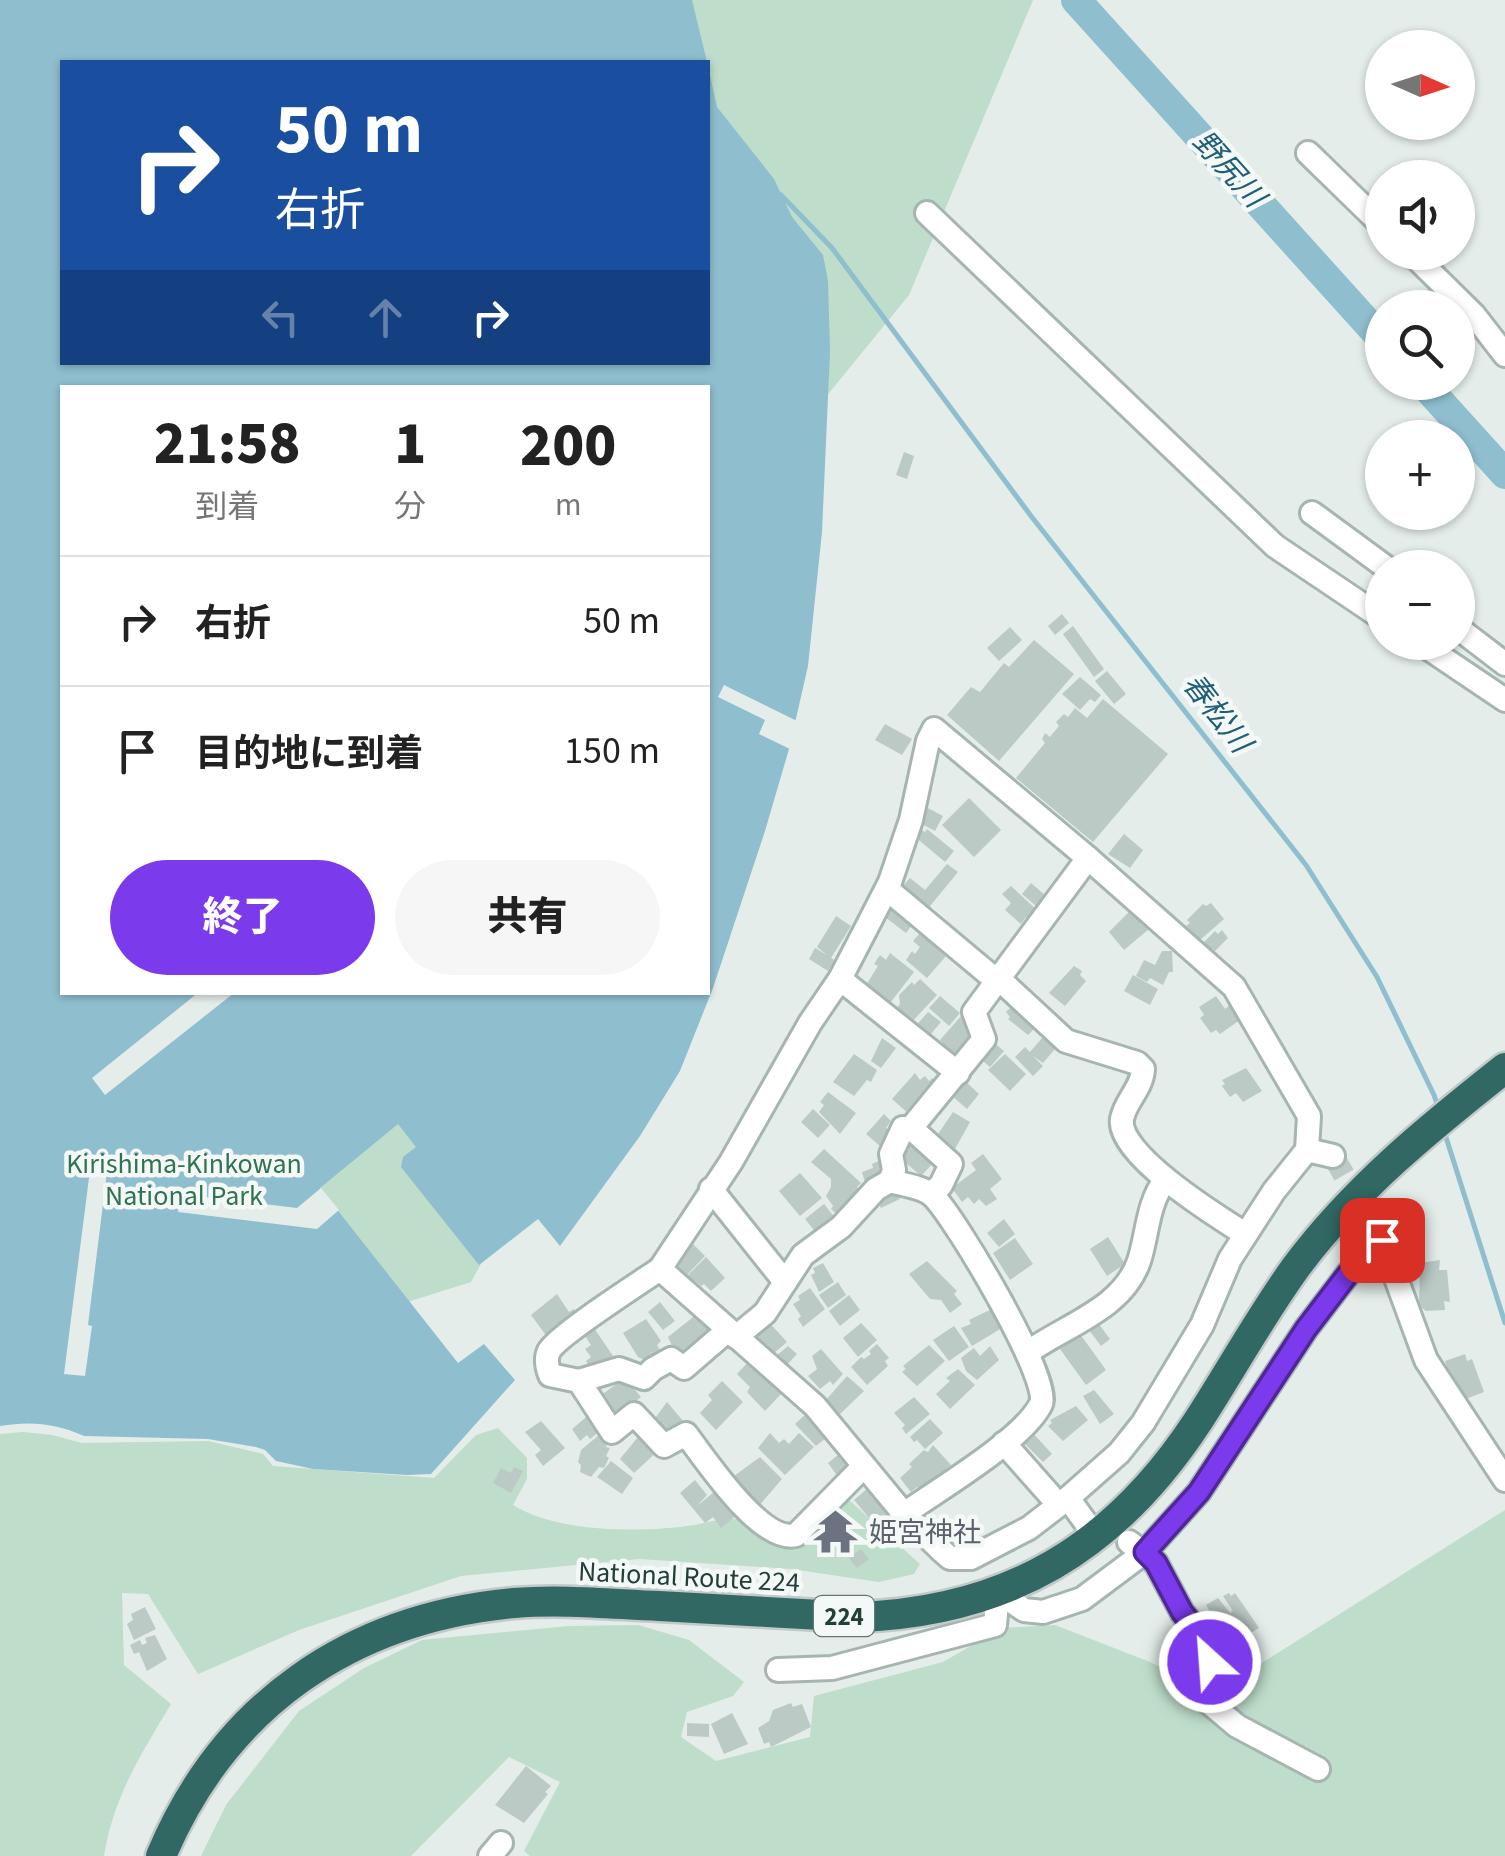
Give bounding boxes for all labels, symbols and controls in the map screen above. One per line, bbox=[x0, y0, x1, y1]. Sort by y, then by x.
north arrow bbox=[1365, 30, 1475, 140]
map controls bbox=[1365, 30, 1475, 660]
text: 50 m bbox=[275, 80, 423, 180]
icon: right bbox=[110, 100, 240, 230]
water label: 野尻川 bbox=[1183, 122, 1277, 219]
button: sound bbox=[1365, 160, 1475, 270]
text: 右折 bbox=[275, 179, 365, 243]
icon: left bbox=[253, 290, 308, 345]
icon: ahead bbox=[358, 290, 413, 345]
icon: right bbox=[463, 290, 518, 345]
button: search bbox=[1365, 290, 1475, 400]
text: 21:58 bbox=[154, 402, 301, 487]
text: 1 bbox=[394, 402, 426, 487]
text: 200 bbox=[520, 404, 616, 489]
button: + bbox=[1365, 420, 1475, 530]
text: m bbox=[555, 482, 581, 528]
text: 到着 bbox=[195, 484, 259, 530]
text: 分 bbox=[394, 484, 426, 530]
button: − bbox=[1365, 550, 1475, 660]
icon: right bbox=[110, 594, 165, 649]
text: 50 m bbox=[583, 594, 660, 648]
text: 右折 bbox=[195, 597, 271, 651]
water label: 春松川 bbox=[1172, 665, 1263, 764]
icon: arrive bbox=[110, 724, 165, 779]
text: 150 m bbox=[564, 724, 660, 778]
text: 目的地に到着 bbox=[195, 727, 423, 781]
button: 終了 bbox=[110, 860, 375, 975]
button: 共有 bbox=[395, 860, 660, 975]
park label: Kirishima-Kinkowan National Park bbox=[66, 1144, 302, 1216]
pin bbox=[1340, 1198, 1425, 1283]
icon: arrive bbox=[1355, 1213, 1410, 1268]
temple icon: 姫宮神社 bbox=[812, 1508, 860, 1556]
place label: 姫宮神社 bbox=[869, 1513, 981, 1553]
street label: National Route 224 bbox=[577, 1551, 801, 1603]
road number: 224 bbox=[814, 1596, 874, 1636]
position arrow bbox=[1158, 1610, 1262, 1714]

